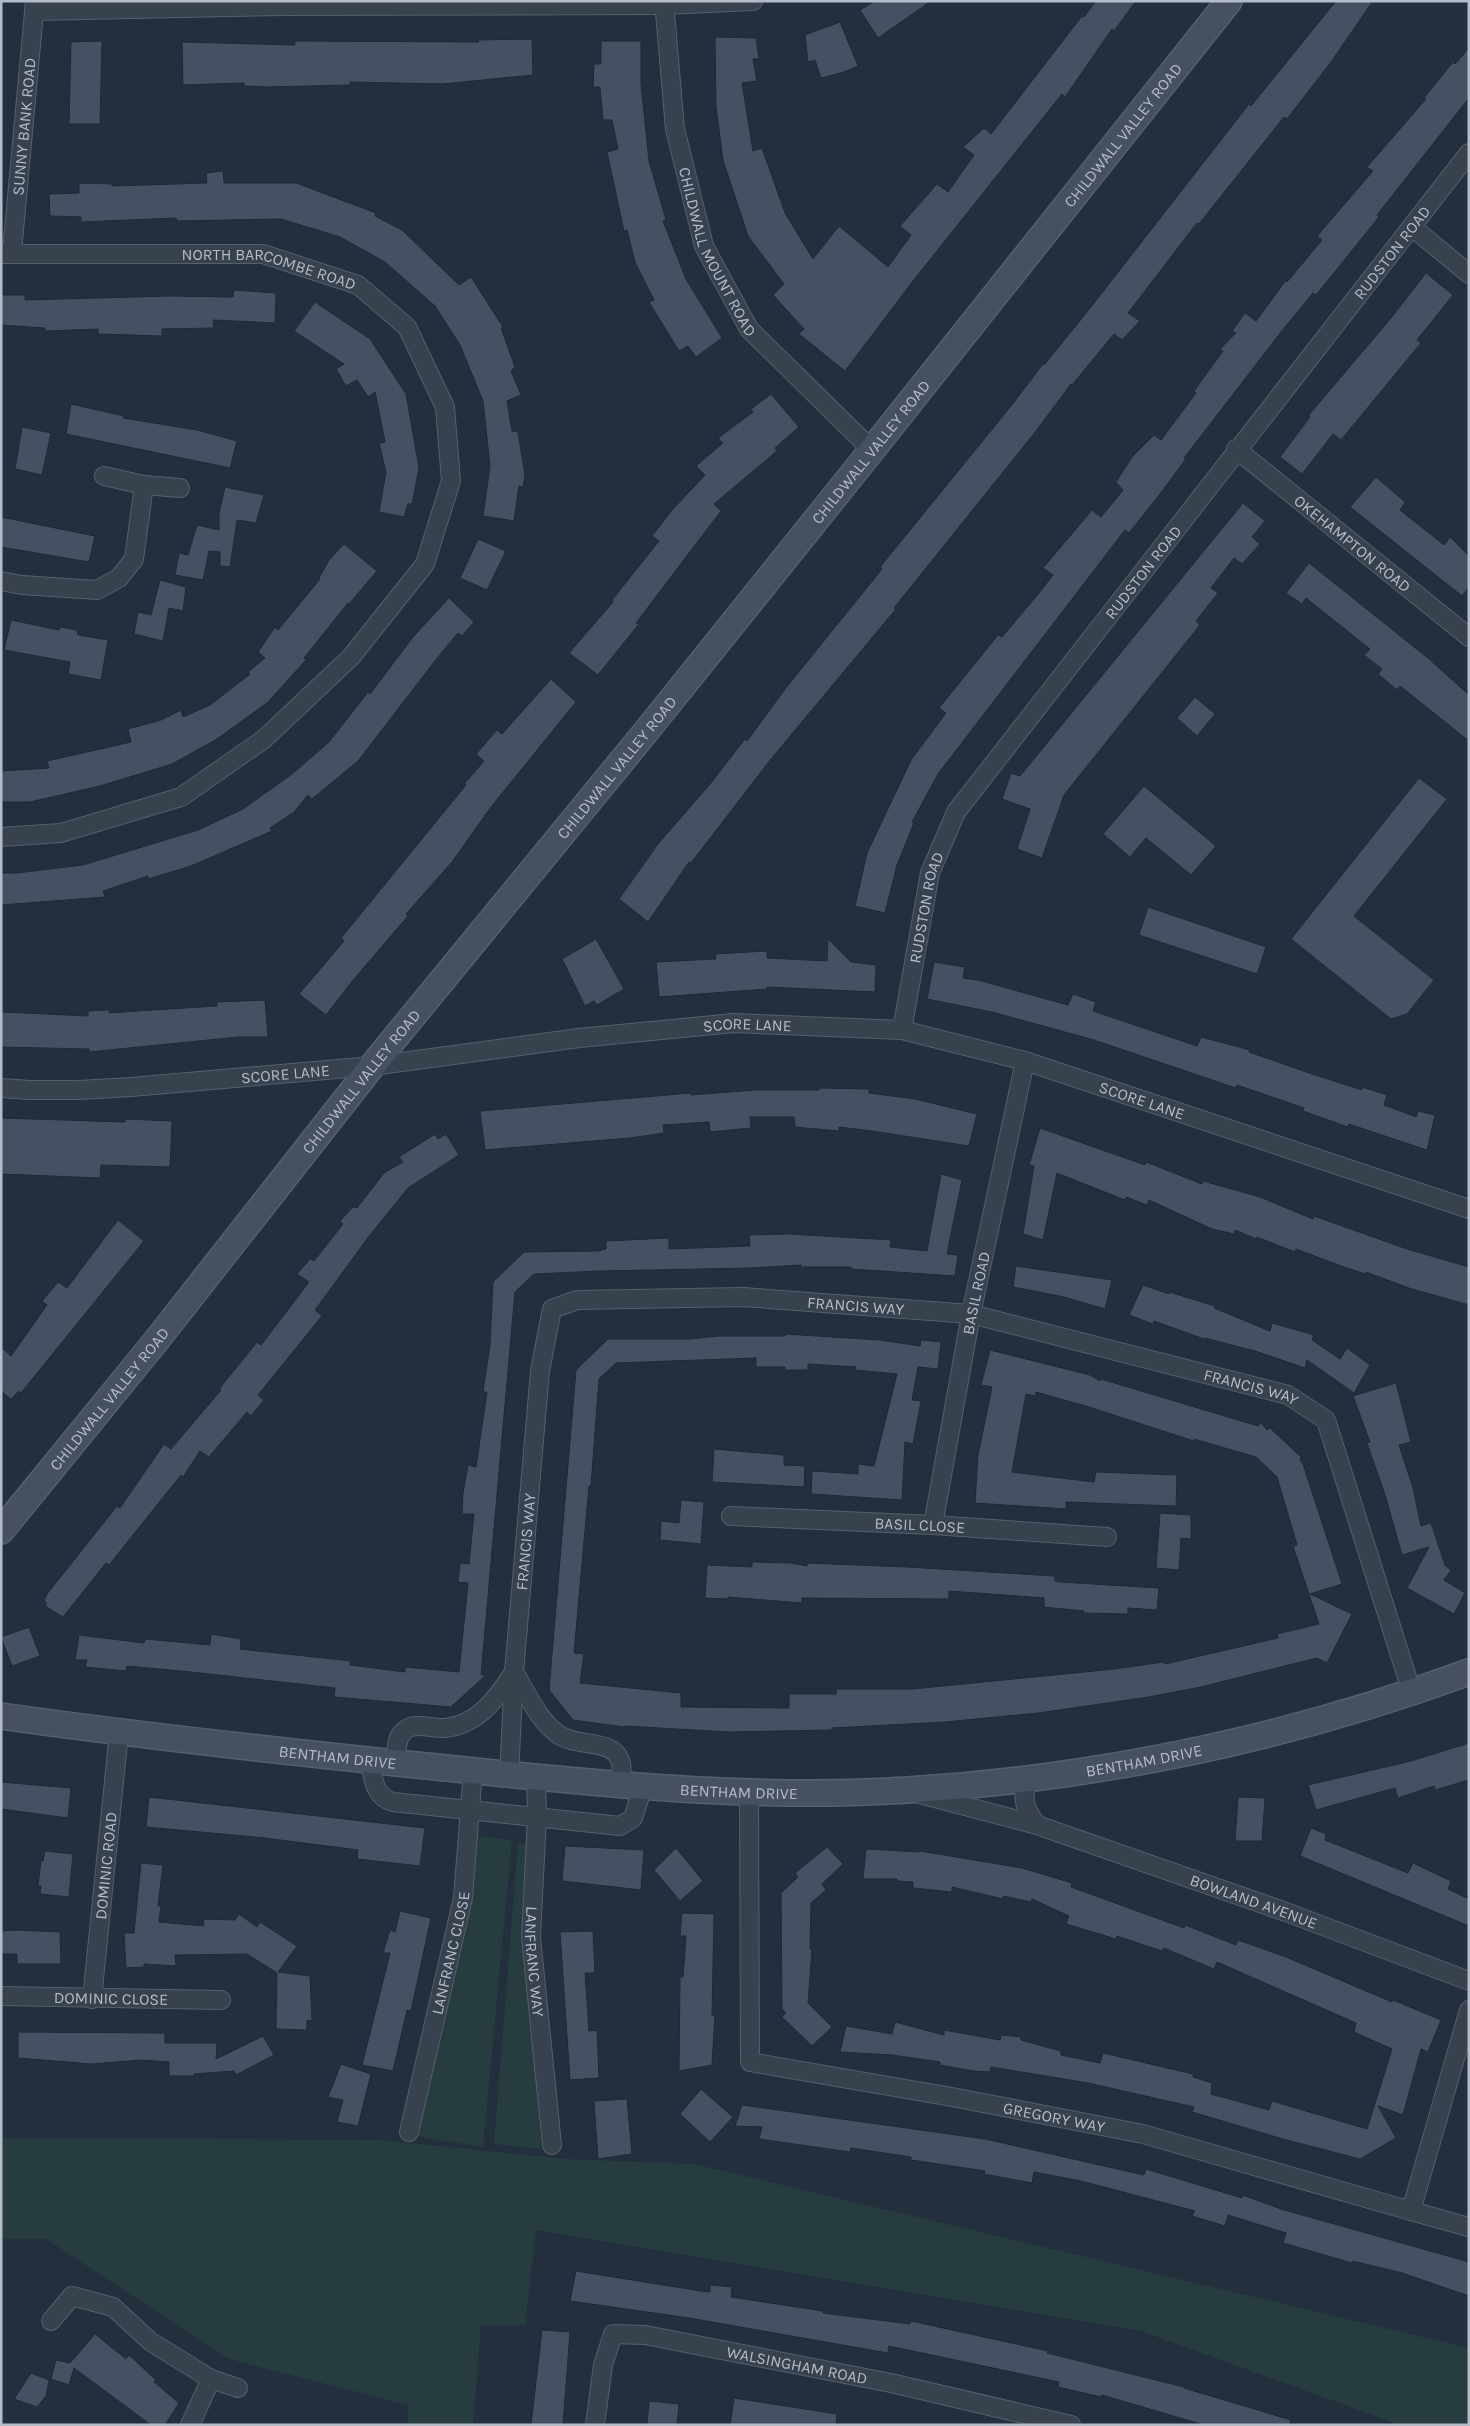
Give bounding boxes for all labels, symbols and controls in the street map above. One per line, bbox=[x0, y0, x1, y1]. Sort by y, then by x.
street label: SUNNY BANK ROAD bbox=[8, 57, 39, 196]
street label: CHILDWALL VALLEY ROAD bbox=[1059, 59, 1186, 211]
street label: CHILDWALL MOUNT ROAD bbox=[675, 165, 760, 340]
street label: RUDSTON ROAD bbox=[1349, 202, 1434, 303]
street label: NORTH BARCOMBE ROAD bbox=[182, 245, 359, 293]
street label: CHILDWALL VALLEY ROAD bbox=[807, 376, 934, 528]
street label: OKEHAMPTON ROAD bbox=[1291, 490, 1415, 596]
street label: RUDSTON ROAD bbox=[1101, 521, 1185, 623]
street label: CHILDWALL VALLEY ROAD bbox=[553, 692, 680, 843]
street label: RUDSTON ROAD bbox=[905, 849, 947, 964]
street label: CHILDWALL VALLEY ROAD bbox=[298, 1005, 424, 1157]
street label: SCORE LANE bbox=[702, 1013, 792, 1035]
street label: SCORE LANE bbox=[240, 1060, 330, 1087]
street label: SCORE LANE bbox=[1097, 1077, 1187, 1123]
street label: BASIL ROAD bbox=[958, 1250, 994, 1336]
street label: FRANCIS WAY bbox=[806, 1292, 905, 1319]
street label: CHILDWALL VALLEY ROAD bbox=[45, 1323, 173, 1474]
street label: FRANCIS WAY bbox=[1202, 1364, 1303, 1409]
street label: FRANCIS WAY bbox=[512, 1492, 539, 1591]
street label: BASIL CLOSE bbox=[874, 1513, 966, 1537]
street label: BENTHAM DRIVE bbox=[1084, 1740, 1204, 1780]
street label: BENTHAM DRIVE bbox=[278, 1741, 397, 1772]
street label: BENTHAM DRIVE bbox=[679, 1779, 798, 1803]
street label: DOMINIC ROAD bbox=[91, 1811, 120, 1920]
street label: BOWLAND AVENUE bbox=[1188, 1870, 1320, 1933]
street label: LANFRANC CLOSE bbox=[427, 1890, 473, 2016]
street label: LANFRANC WAY bbox=[521, 1906, 549, 2018]
street label: DOMINIC CLOSE bbox=[54, 1987, 168, 2009]
street label: GREGORY WAY bbox=[1001, 2098, 1107, 2136]
street label: WALSINGHAM ROAD bbox=[725, 2342, 869, 2388]

